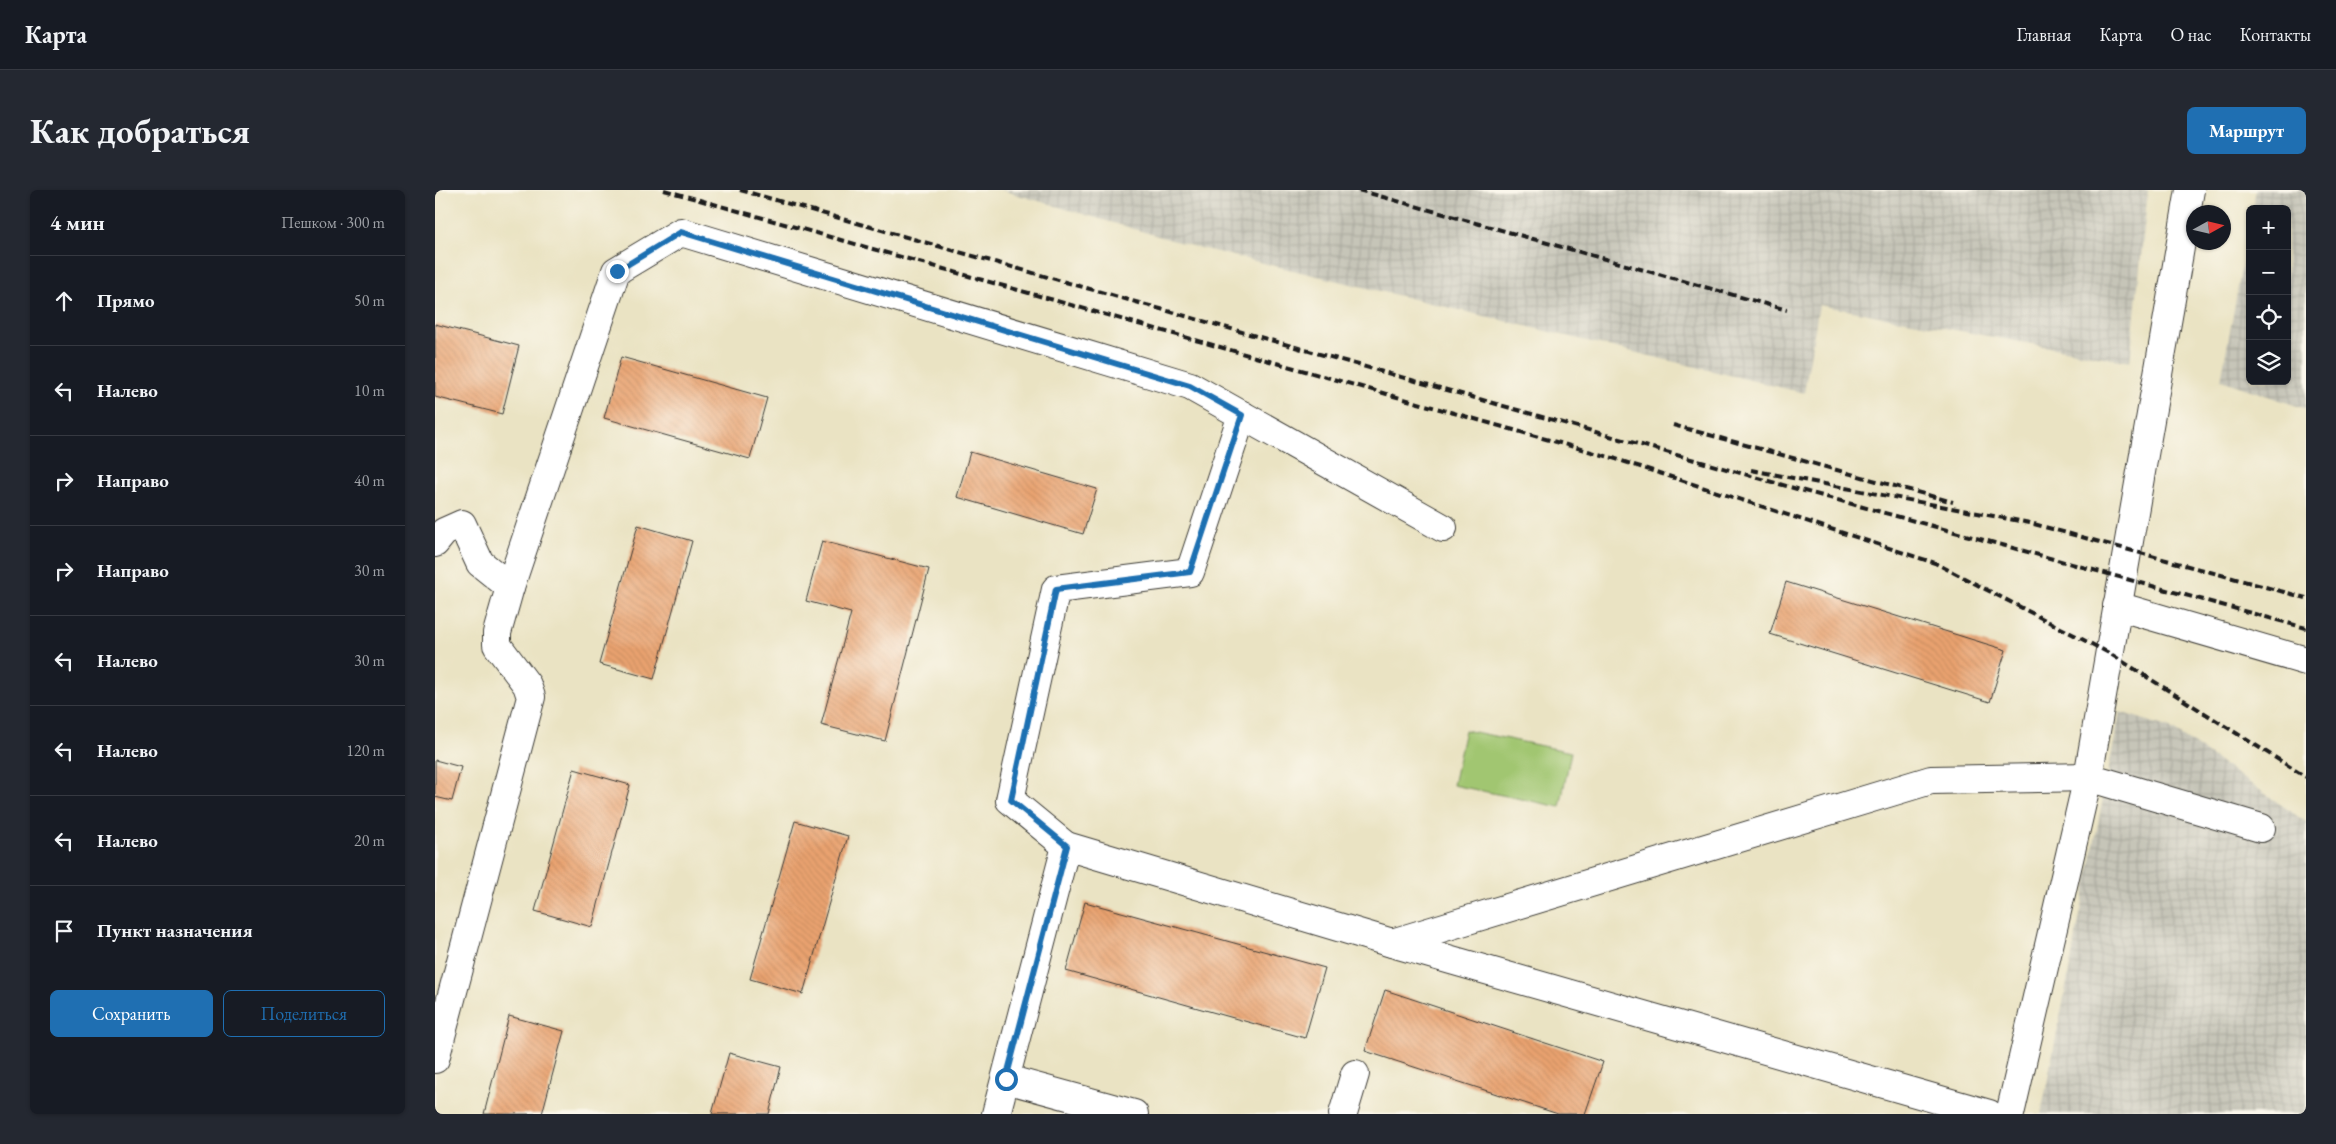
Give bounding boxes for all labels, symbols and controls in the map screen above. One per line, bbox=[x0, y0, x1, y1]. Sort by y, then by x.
text: Карта bbox=[25, 19, 87, 50]
text: Главная bbox=[2017, 23, 2071, 46]
text: Карта bbox=[2099, 23, 2142, 46]
text: О нас bbox=[2170, 23, 2212, 46]
text: Контакты bbox=[2240, 23, 2311, 46]
button: Маршрут bbox=[2187, 107, 2306, 154]
text: Как добраться bbox=[30, 108, 250, 153]
north arrow bbox=[2186, 205, 2231, 250]
map controls bbox=[2246, 205, 2291, 385]
button: + bbox=[2246, 205, 2291, 250]
text: 4 мин bbox=[50, 209, 105, 236]
text: Пешком · 300 m bbox=[281, 212, 385, 233]
button: − bbox=[2246, 250, 2291, 295]
route end bbox=[606, 260, 629, 283]
icon: ahead bbox=[50, 287, 78, 315]
text: Прямо bbox=[97, 288, 155, 313]
text: 50 m bbox=[354, 290, 385, 311]
button: locate bbox=[2246, 295, 2291, 340]
button: layers bbox=[2246, 340, 2291, 385]
icon: left bbox=[50, 377, 78, 405]
text: Налево bbox=[97, 378, 158, 403]
text: 10 m bbox=[354, 380, 385, 401]
icon: right bbox=[50, 467, 78, 495]
text: Направо bbox=[97, 468, 169, 493]
text: 40 m bbox=[354, 470, 385, 491]
icon: right bbox=[50, 557, 78, 585]
text: Направо bbox=[97, 558, 169, 583]
text: 30 m bbox=[354, 560, 385, 581]
icon: left bbox=[50, 647, 78, 675]
text: Налево bbox=[97, 648, 158, 673]
text: 30 m bbox=[354, 650, 385, 671]
icon: left bbox=[50, 737, 78, 765]
text: Налево bbox=[97, 738, 158, 763]
text: 120 m bbox=[346, 740, 385, 761]
icon: left bbox=[50, 827, 78, 855]
text: Налево bbox=[97, 828, 158, 853]
text: 20 m bbox=[354, 830, 385, 851]
icon: arrive bbox=[50, 917, 78, 945]
text: Пункт назначения bbox=[97, 918, 253, 943]
button: Сохранить bbox=[50, 990, 213, 1037]
button: Поделиться bbox=[223, 990, 385, 1037]
route start bbox=[995, 1068, 1018, 1091]

